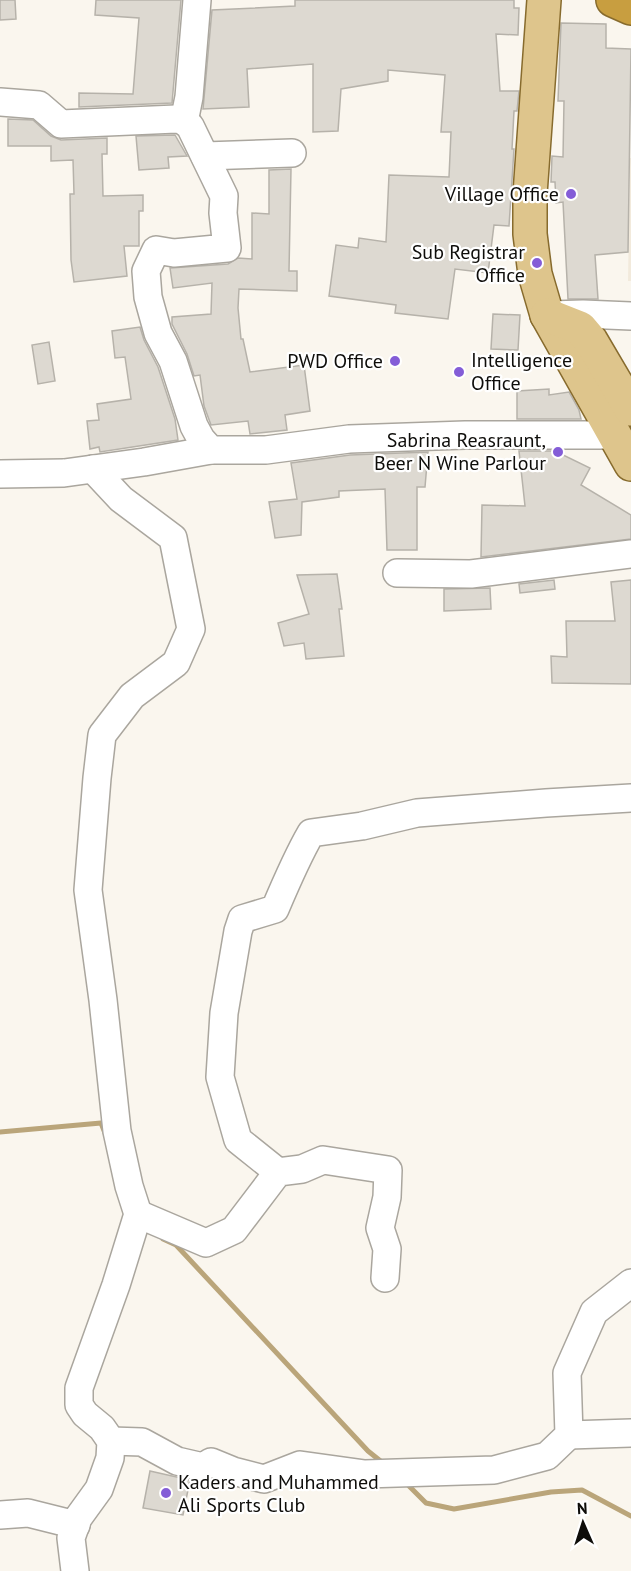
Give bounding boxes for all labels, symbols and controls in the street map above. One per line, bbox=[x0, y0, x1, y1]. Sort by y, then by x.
place label: Village Office bbox=[444, 181, 559, 207]
marker: Village Office bbox=[564, 187, 578, 201]
place label: Sub Registrar Office bbox=[412, 239, 525, 288]
marker: Sub Registrar Office bbox=[530, 256, 544, 270]
place label: Intelligence Office bbox=[471, 347, 572, 396]
place label: PWD Office bbox=[287, 348, 383, 374]
marker: PWD Office bbox=[388, 354, 402, 368]
marker: Intelligence Office bbox=[452, 365, 466, 379]
place label: Sabrina Reasraunt, Beer N Wine Parlour bbox=[374, 427, 546, 476]
marker: Sabrina Reasraunt, Beer N Wine Parlour bbox=[551, 445, 565, 459]
place label: Kaders and Muhammed Ali Sports Club bbox=[178, 1469, 379, 1518]
marker: Kaders and Muhammed Ali Sports Club bbox=[159, 1486, 173, 1500]
north arrow bbox=[553, 1493, 613, 1553]
text: N bbox=[576, 1498, 588, 1518]

